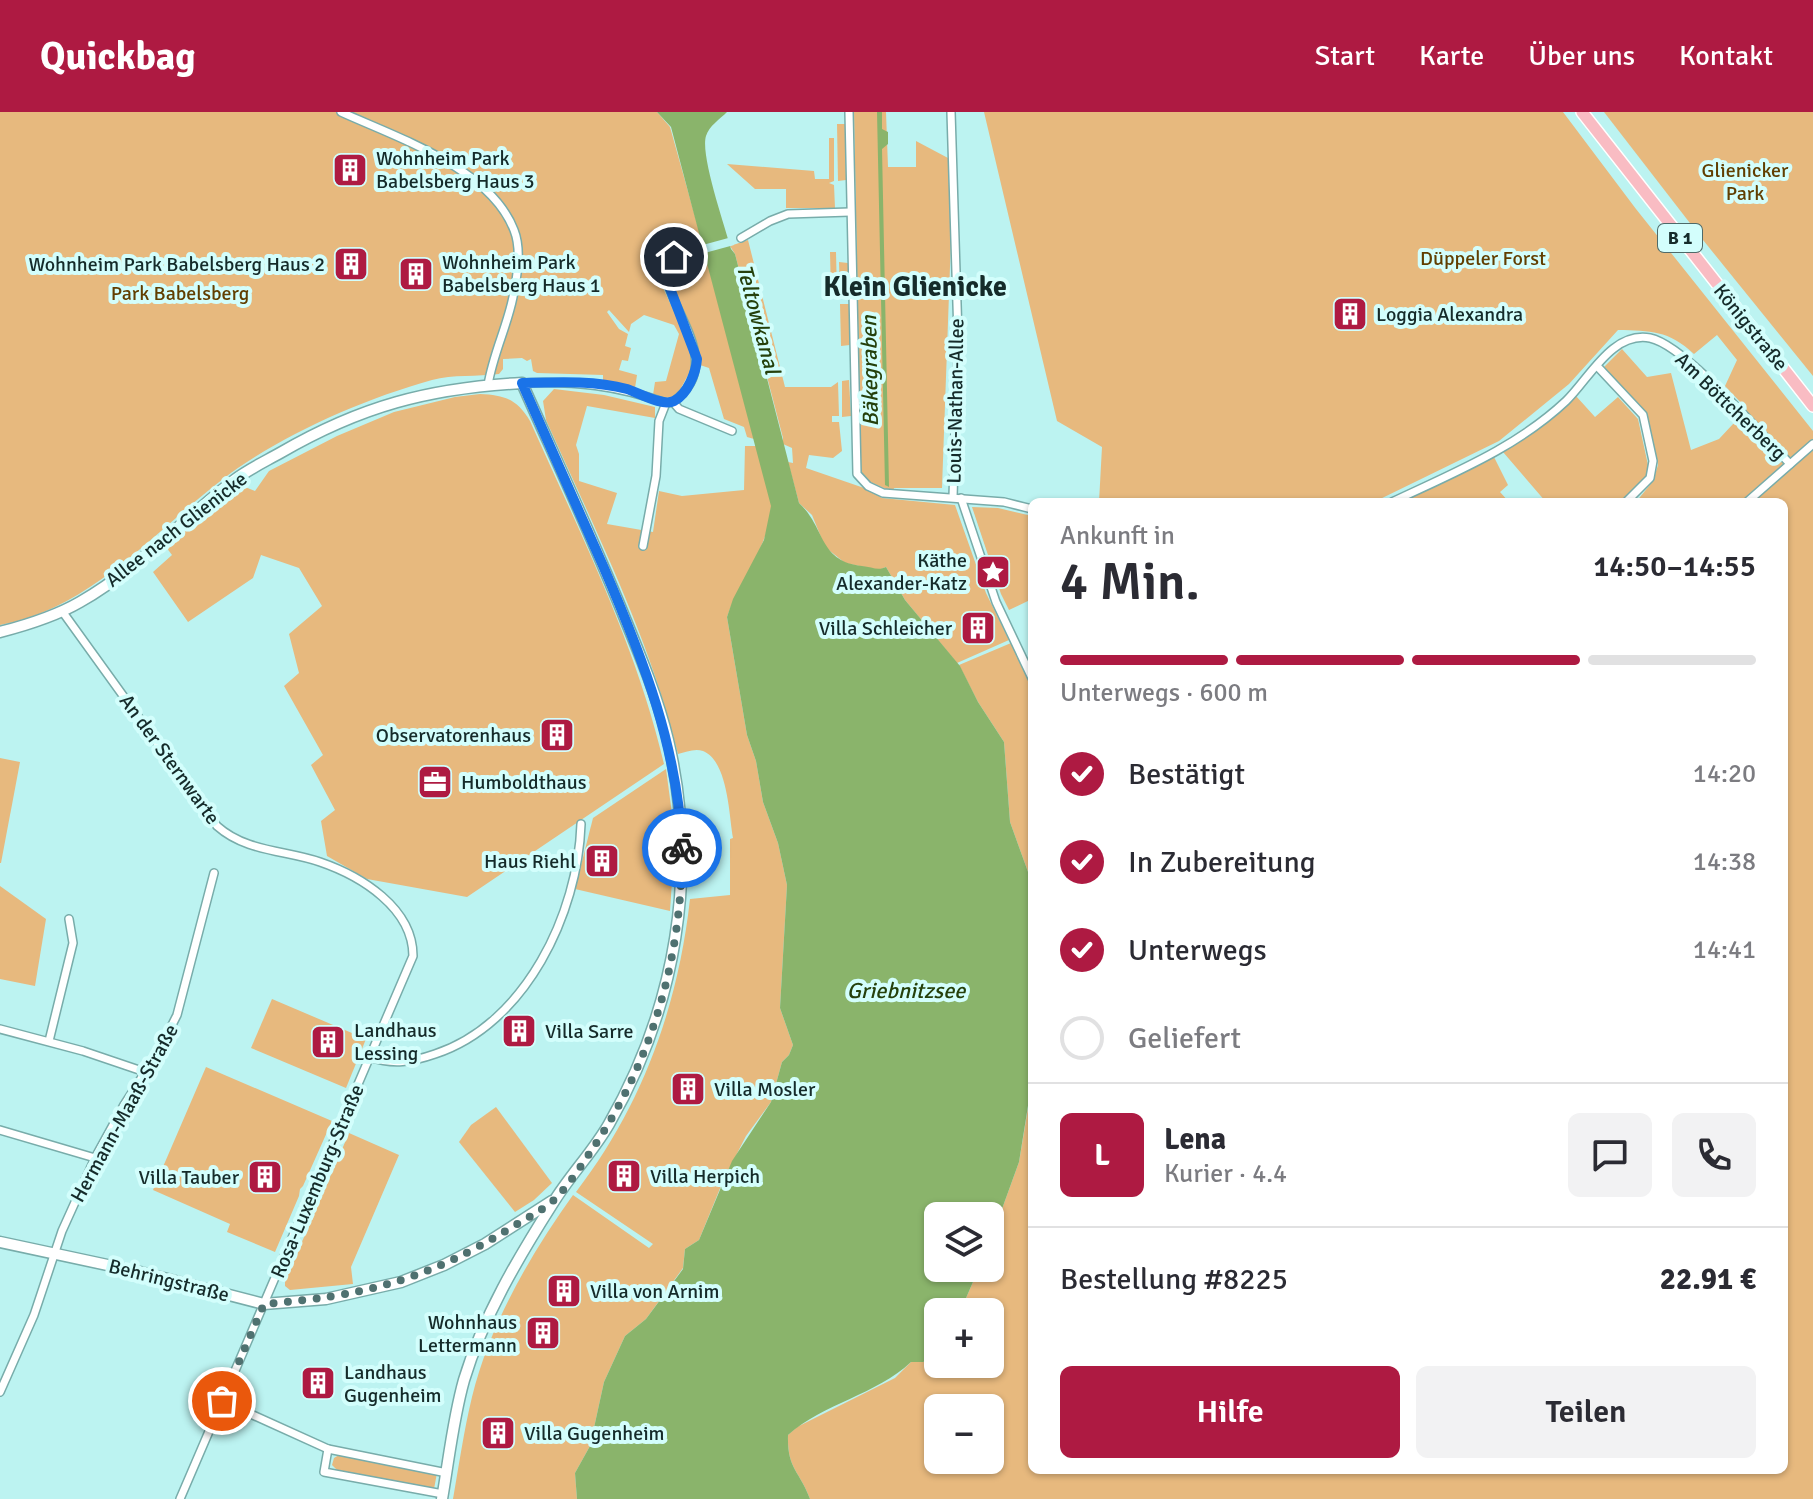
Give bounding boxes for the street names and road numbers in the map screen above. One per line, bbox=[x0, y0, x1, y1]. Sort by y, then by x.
road number: B 1 bbox=[1658, 224, 1702, 252]
street label: Königstraße bbox=[1708, 279, 1793, 376]
street label: Louis-Nathan-Allee bbox=[942, 318, 969, 484]
street label: Am Böttcherberg bbox=[1670, 347, 1791, 466]
street label: Allee nach Glienicke bbox=[100, 466, 252, 592]
street label: An der Sternwarte bbox=[114, 689, 225, 829]
street label: Hermann-Maaß-Straße bbox=[65, 1020, 184, 1207]
street label: Rosa-Luxemburg-Straße bbox=[265, 1081, 370, 1282]
street label: Behringstraße bbox=[106, 1253, 232, 1308]

